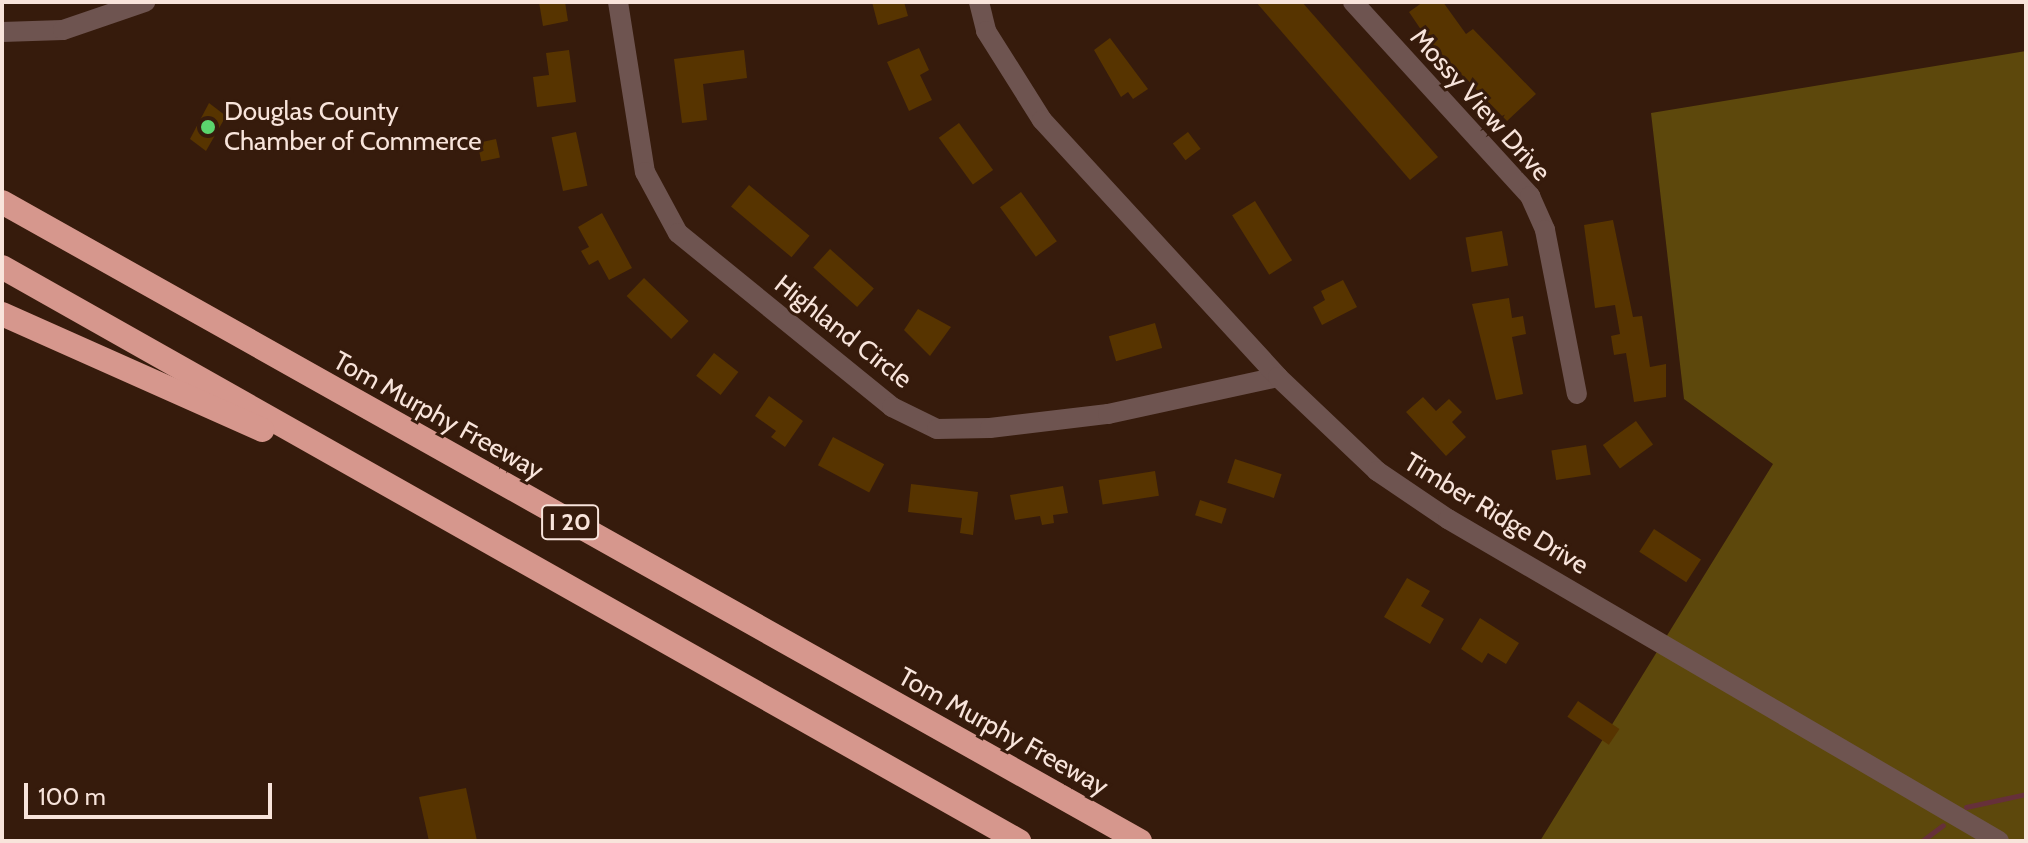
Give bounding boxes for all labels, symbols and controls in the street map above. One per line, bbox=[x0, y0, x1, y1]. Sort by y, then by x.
street label: Mossy View Drive bbox=[1403, 22, 1557, 188]
place label: Douglas County Chamber of Commerce bbox=[224, 96, 482, 158]
marker: Douglas County Chamber of Commerce bbox=[199, 118, 217, 136]
street label: Highland Circle bbox=[768, 269, 918, 395]
street label: Tom Murphy Freeway bbox=[328, 345, 548, 487]
street label: Timber Ridge Drive bbox=[1398, 447, 1594, 581]
road number: I 20 bbox=[540, 502, 600, 542]
street label: Tom Murphy Freeway bbox=[893, 661, 1113, 803]
scale bar bbox=[28, 767, 276, 817]
text: 100 m bbox=[38, 782, 106, 811]

